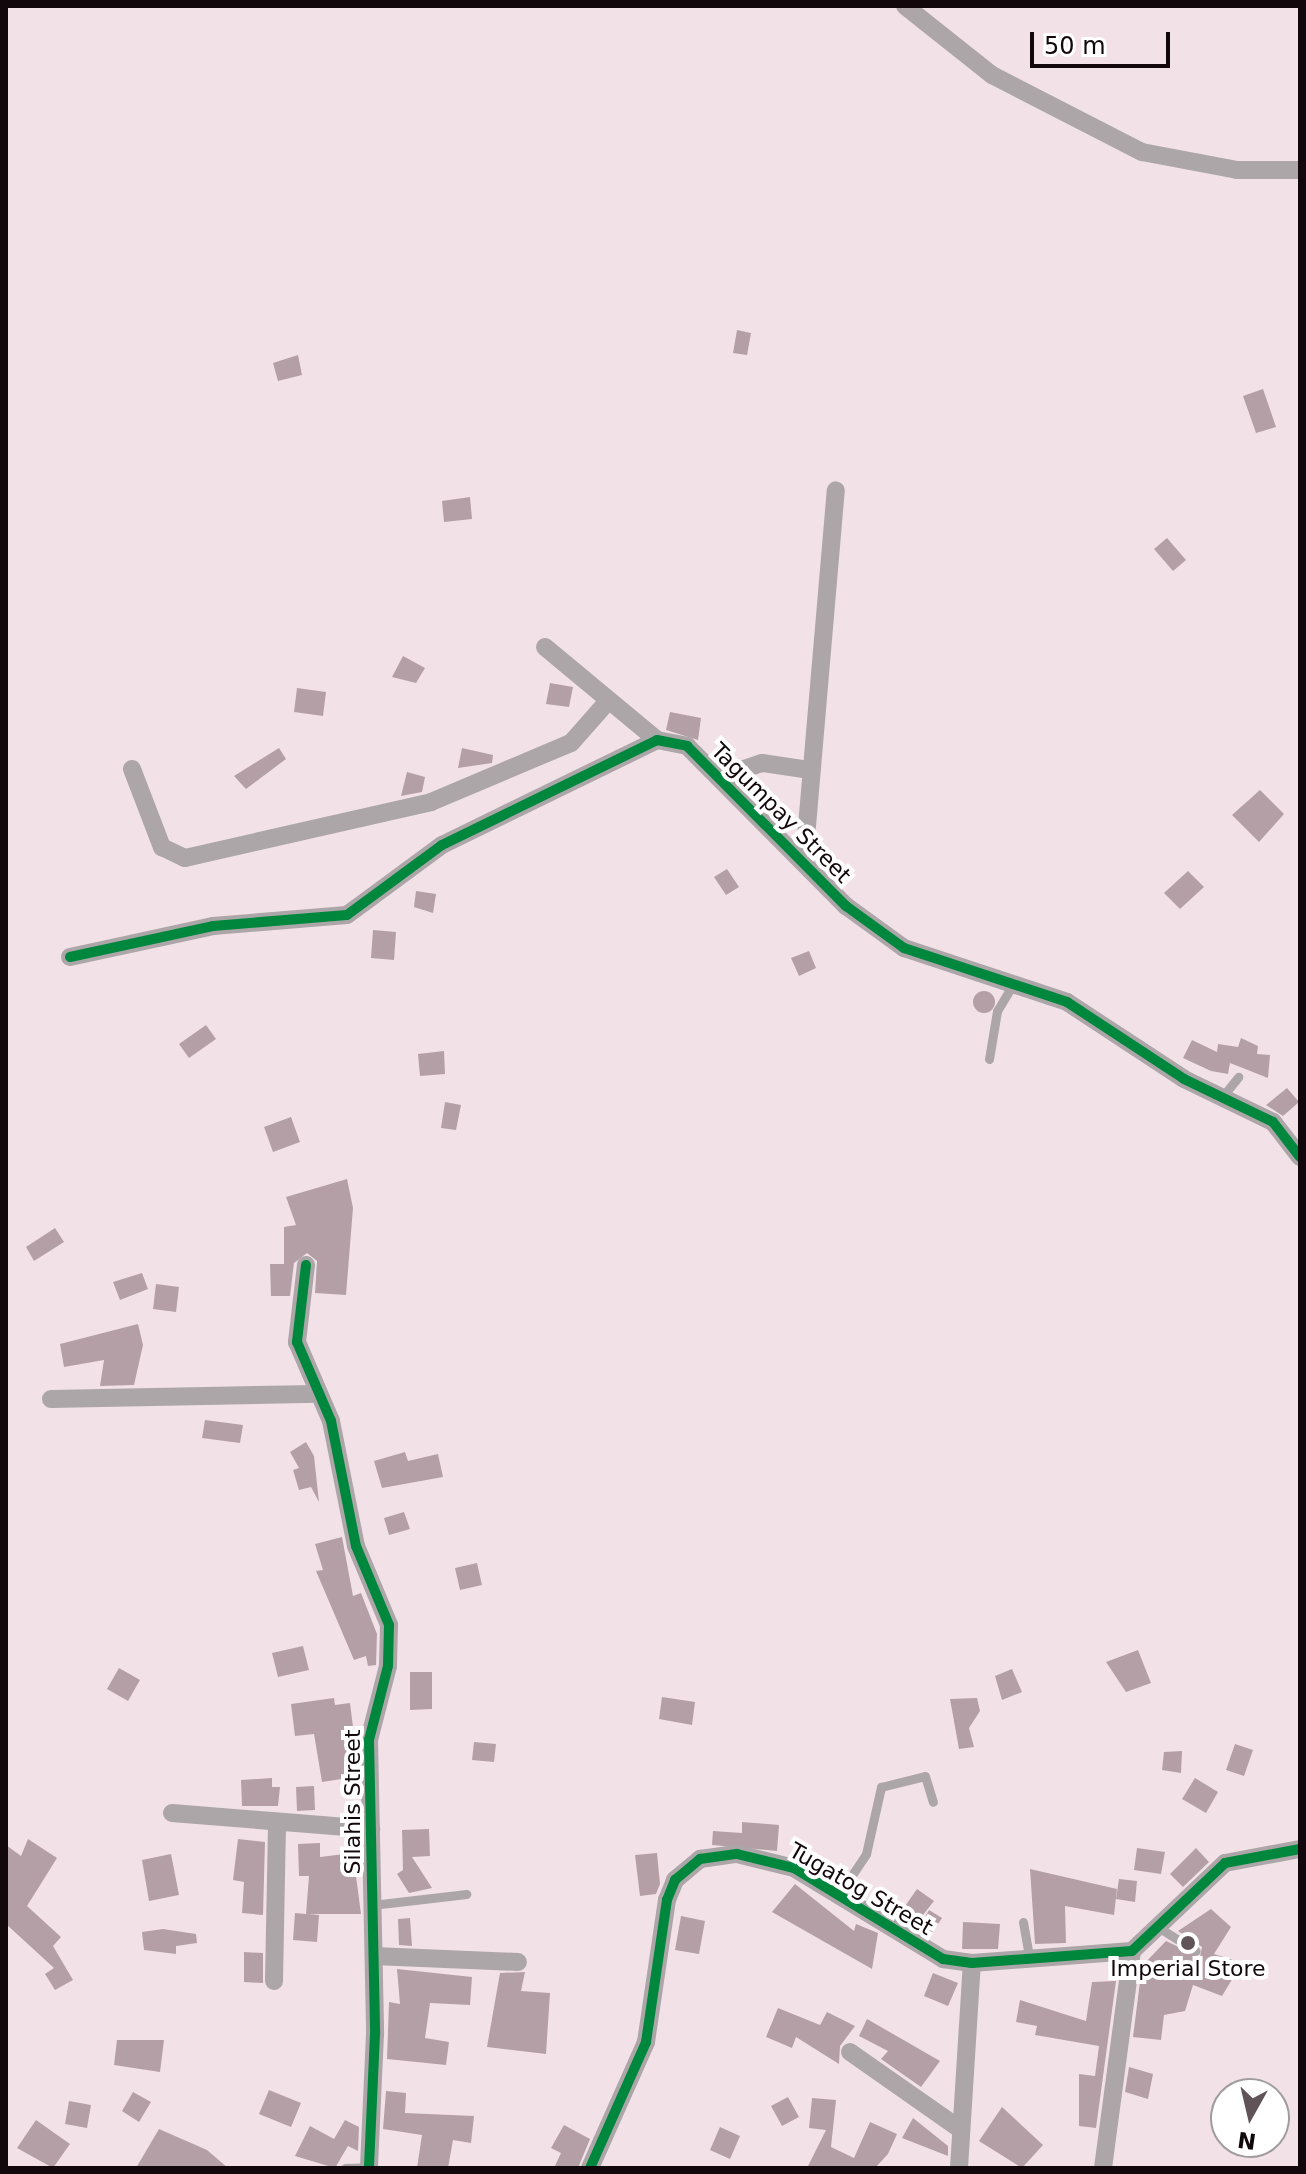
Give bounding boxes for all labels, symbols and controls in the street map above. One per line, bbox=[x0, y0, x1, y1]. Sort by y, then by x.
scale bar bbox=[1034, 16, 1174, 66]
text: 50 m bbox=[1044, 32, 1106, 60]
street label: Tagumpay Street bbox=[706, 738, 856, 888]
street label: Silahis Street bbox=[340, 1729, 366, 1875]
street label: Tugatog Street bbox=[785, 1837, 937, 1941]
marker: Imperial Store bbox=[1179, 1934, 1197, 1952]
place label: Imperial Store bbox=[1110, 1956, 1266, 1982]
north arrow bbox=[1210, 2078, 1290, 2158]
text: N bbox=[1236, 2127, 1258, 2154]

